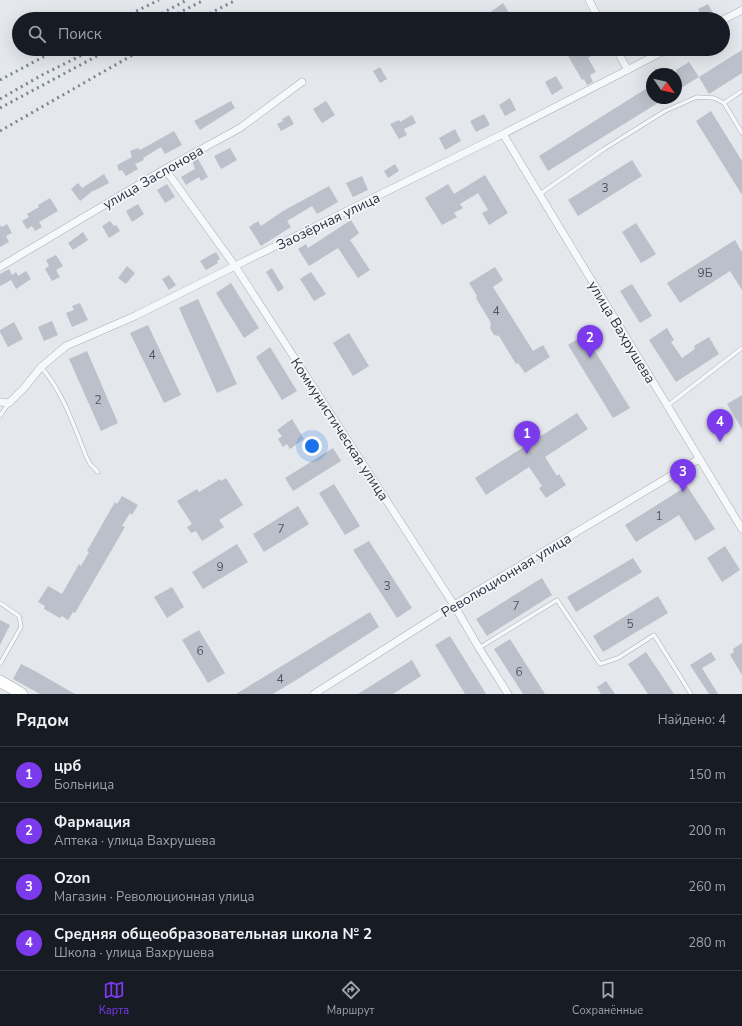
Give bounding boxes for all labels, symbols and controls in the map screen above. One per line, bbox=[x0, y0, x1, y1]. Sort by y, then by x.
search box bbox=[12, 12, 730, 56]
icon: search bbox=[26, 23, 48, 45]
text: Поиск bbox=[58, 24, 102, 44]
north arrow bbox=[646, 68, 682, 104]
street label: улица Заслонова bbox=[100, 141, 207, 214]
house number: 3 bbox=[601, 180, 609, 196]
street label: Заозёрная улица bbox=[273, 188, 383, 255]
house number: 9Б bbox=[697, 265, 713, 281]
street label: улица Вахрушева bbox=[583, 277, 660, 387]
house number: 4 bbox=[492, 303, 500, 319]
pin: 2 bbox=[577, 325, 603, 358]
house number: 4 bbox=[148, 347, 156, 363]
street label: Коммунистическая улица bbox=[286, 354, 393, 504]
house number: 2 bbox=[94, 392, 102, 408]
pin: 4 bbox=[707, 409, 733, 442]
pin: 1 bbox=[514, 421, 540, 454]
your location bbox=[302, 436, 322, 456]
pin: 3 bbox=[670, 459, 696, 492]
house number: 1 bbox=[655, 508, 663, 524]
house number: 7 bbox=[277, 521, 285, 537]
street label: Революционная улица bbox=[437, 529, 575, 622]
house number: 9 bbox=[216, 559, 224, 575]
house number: 3 bbox=[383, 578, 391, 594]
house number: 7 bbox=[512, 598, 520, 614]
house number: 5 bbox=[626, 616, 634, 632]
house number: 6 bbox=[196, 643, 204, 659]
house number: 6 bbox=[515, 664, 523, 680]
house number: 4 bbox=[276, 671, 284, 687]
text: Рядом bbox=[16, 709, 69, 732]
text: Найдено: 4 bbox=[658, 711, 726, 729]
text: црб bbox=[54, 756, 81, 776]
text: 1 bbox=[25, 766, 33, 784]
text: 150 m bbox=[688, 766, 726, 784]
text: Больница bbox=[54, 776, 114, 794]
text: Фармация bbox=[54, 812, 130, 832]
text: 2 bbox=[25, 822, 33, 840]
text: 200 m bbox=[688, 822, 726, 840]
text: Аптека · улица Вахрушева bbox=[54, 832, 216, 850]
text: Ozon bbox=[54, 868, 90, 888]
text: 3 bbox=[25, 878, 33, 896]
text: 260 m bbox=[688, 878, 726, 896]
text: Магазин · Революционная улица bbox=[54, 888, 255, 906]
text: Средняя общеобразовательная школа № 2 bbox=[54, 924, 372, 944]
text: 4 bbox=[25, 934, 33, 952]
text: 280 m bbox=[688, 934, 726, 952]
text: Школа · улица Вахрушева bbox=[54, 944, 214, 962]
tab: Карта bbox=[99, 979, 129, 1018]
tab: Маршрут bbox=[327, 979, 375, 1018]
tab: Сохранённые bbox=[572, 979, 643, 1018]

